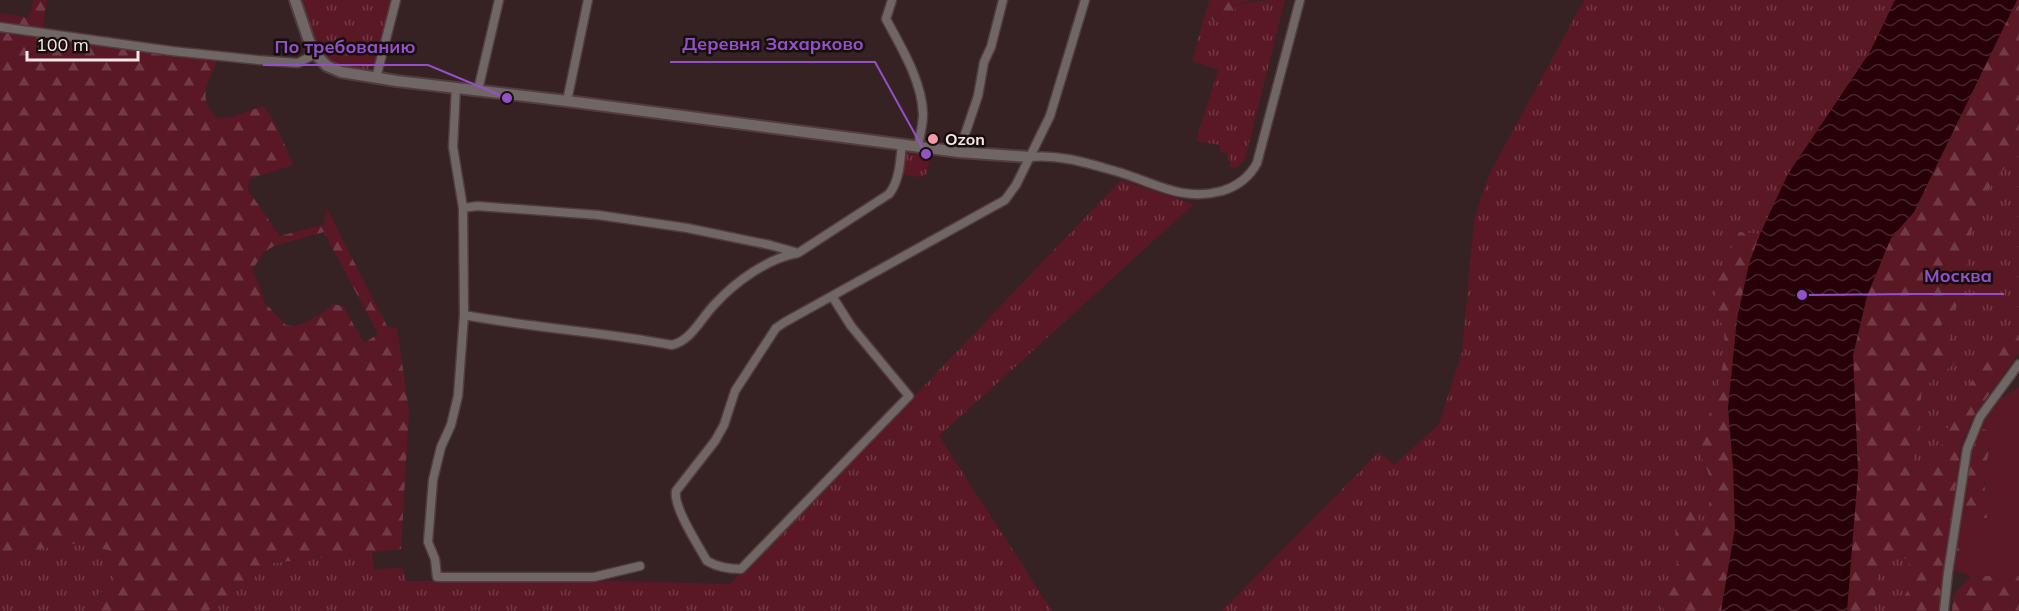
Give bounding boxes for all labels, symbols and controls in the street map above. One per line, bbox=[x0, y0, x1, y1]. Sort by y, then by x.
scale bar bbox=[27, 24, 138, 62]
callout: Деревня Захарково bbox=[670, 26, 875, 62]
callout: По требованию bbox=[263, 29, 428, 65]
text: Деревня Захарково bbox=[682, 32, 864, 55]
text: 100 m bbox=[36, 33, 89, 56]
text: По требованию bbox=[275, 35, 415, 58]
place label: Ozon bbox=[945, 129, 985, 149]
marker: Ozon bbox=[926, 132, 940, 146]
callout: Москва bbox=[1912, 258, 2004, 294]
text: Москва bbox=[1924, 264, 1992, 287]

